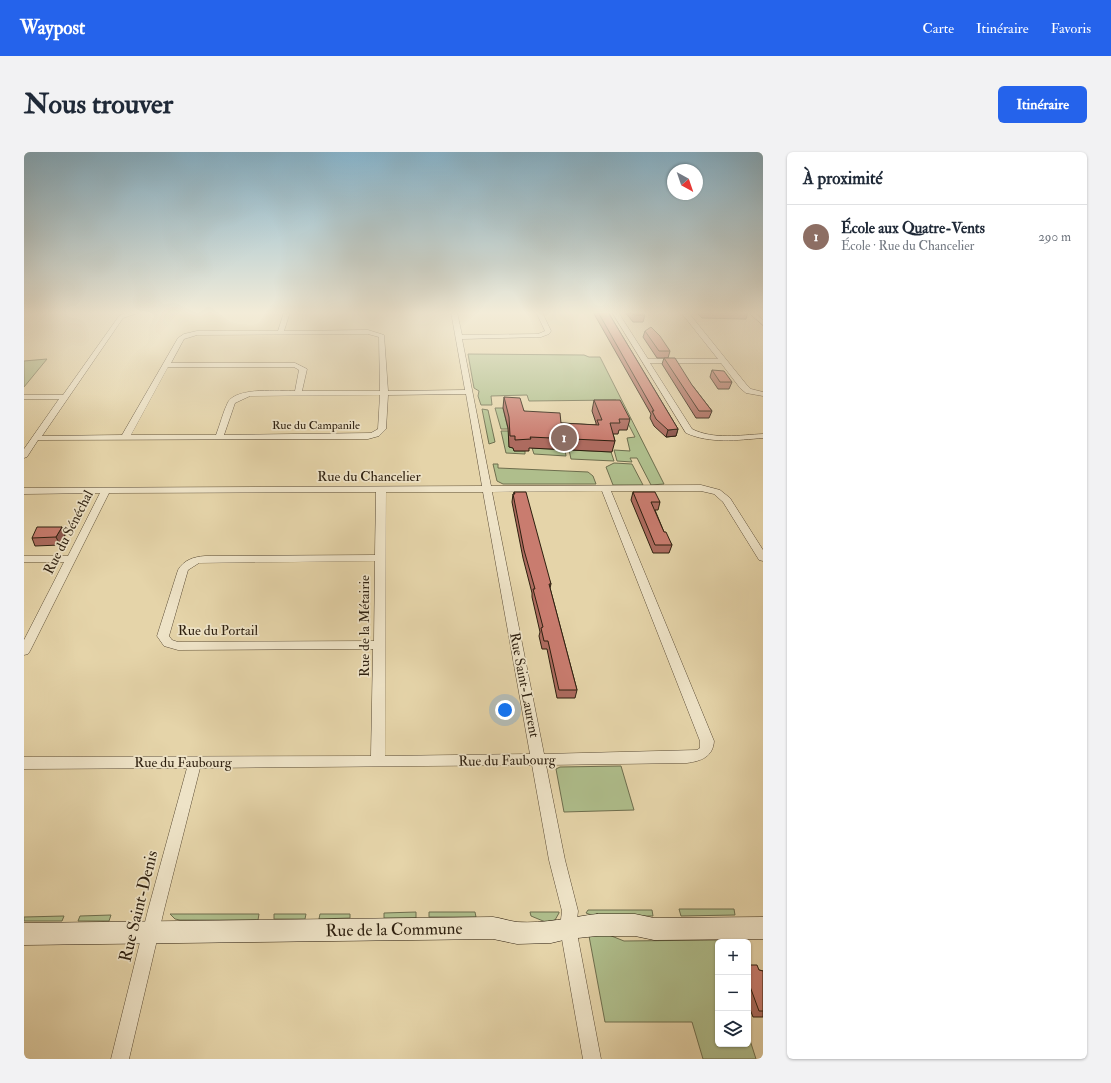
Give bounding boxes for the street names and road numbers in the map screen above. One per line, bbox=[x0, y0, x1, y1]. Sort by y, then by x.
street label: Rue du Campanile bbox=[272, 418, 360, 433]
street label: Rue du Chancelier bbox=[317, 468, 421, 485]
street label: Rue du Sénéchal bbox=[40, 487, 97, 577]
street label: Rue de la Métairie bbox=[356, 575, 373, 677]
street label: Rue du Portail bbox=[178, 622, 259, 639]
street label: Rue Saint-Laurent bbox=[506, 631, 543, 740]
street label: Rue du Faubourg bbox=[458, 751, 557, 770]
street label: Rue du Faubourg bbox=[134, 754, 233, 771]
street label: Rue Saint-Denis bbox=[115, 848, 162, 964]
street label: Rue de la Commune bbox=[325, 918, 463, 941]

